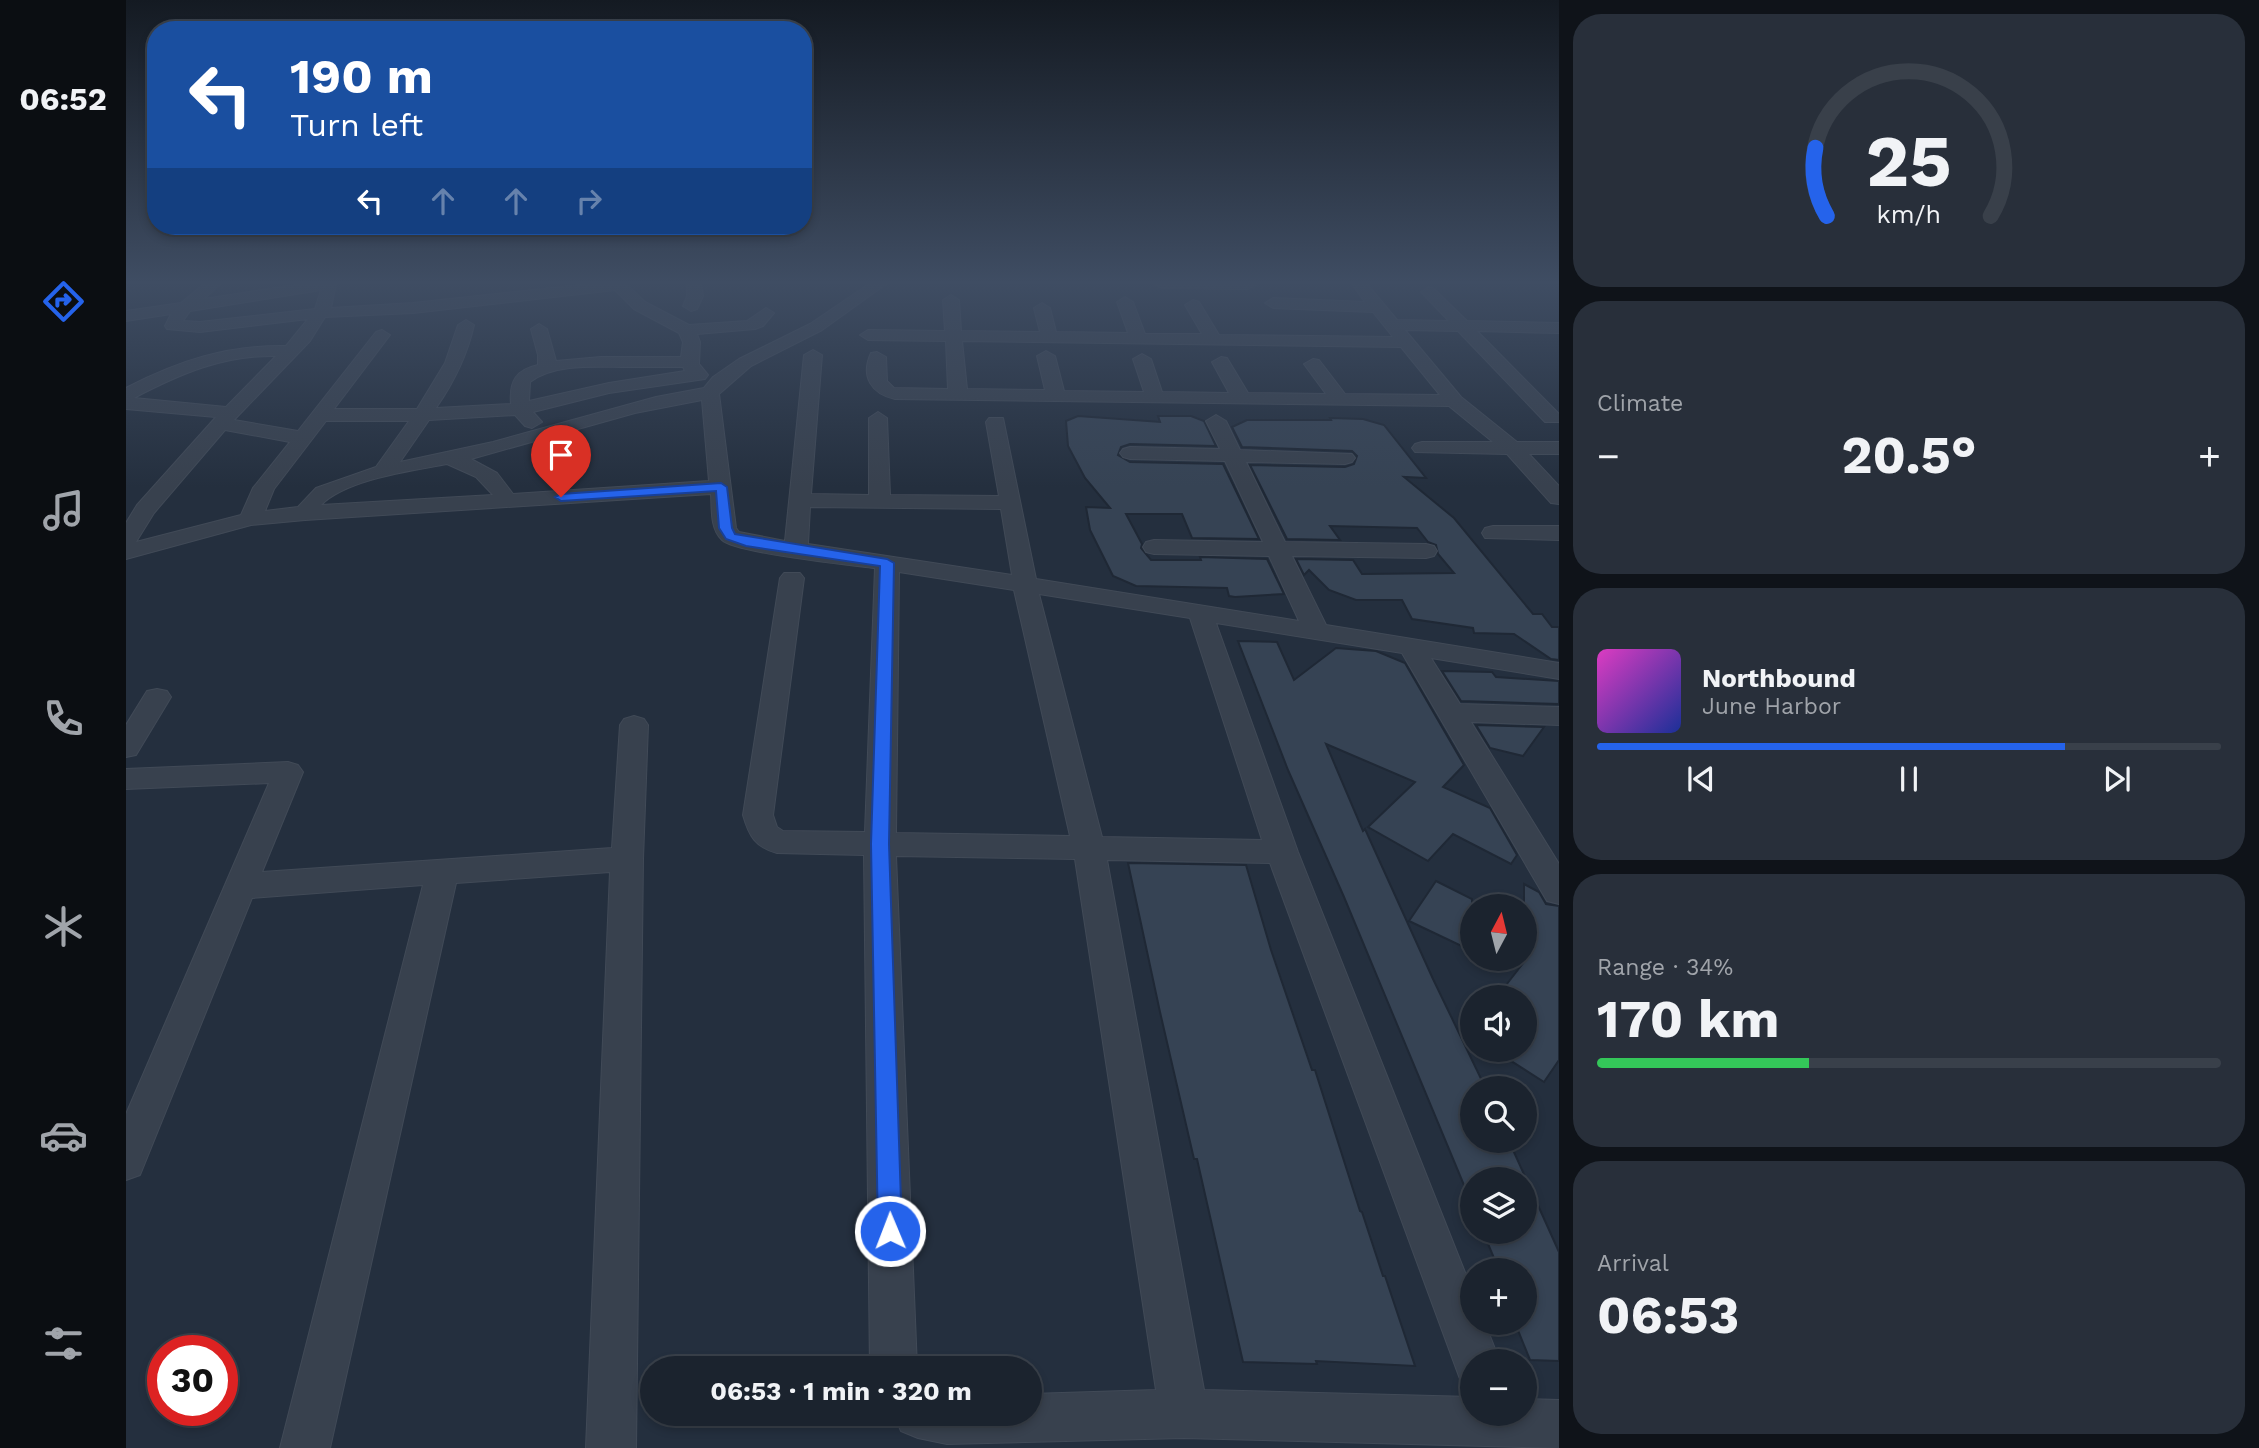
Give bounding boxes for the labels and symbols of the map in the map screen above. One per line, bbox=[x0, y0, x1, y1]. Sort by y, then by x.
pin bbox=[531, 425, 591, 497]
north arrow bbox=[1460, 894, 1536, 971]
position arrow bbox=[853, 1194, 927, 1268]
speed limit sign: 30 bbox=[147, 1335, 238, 1426]

